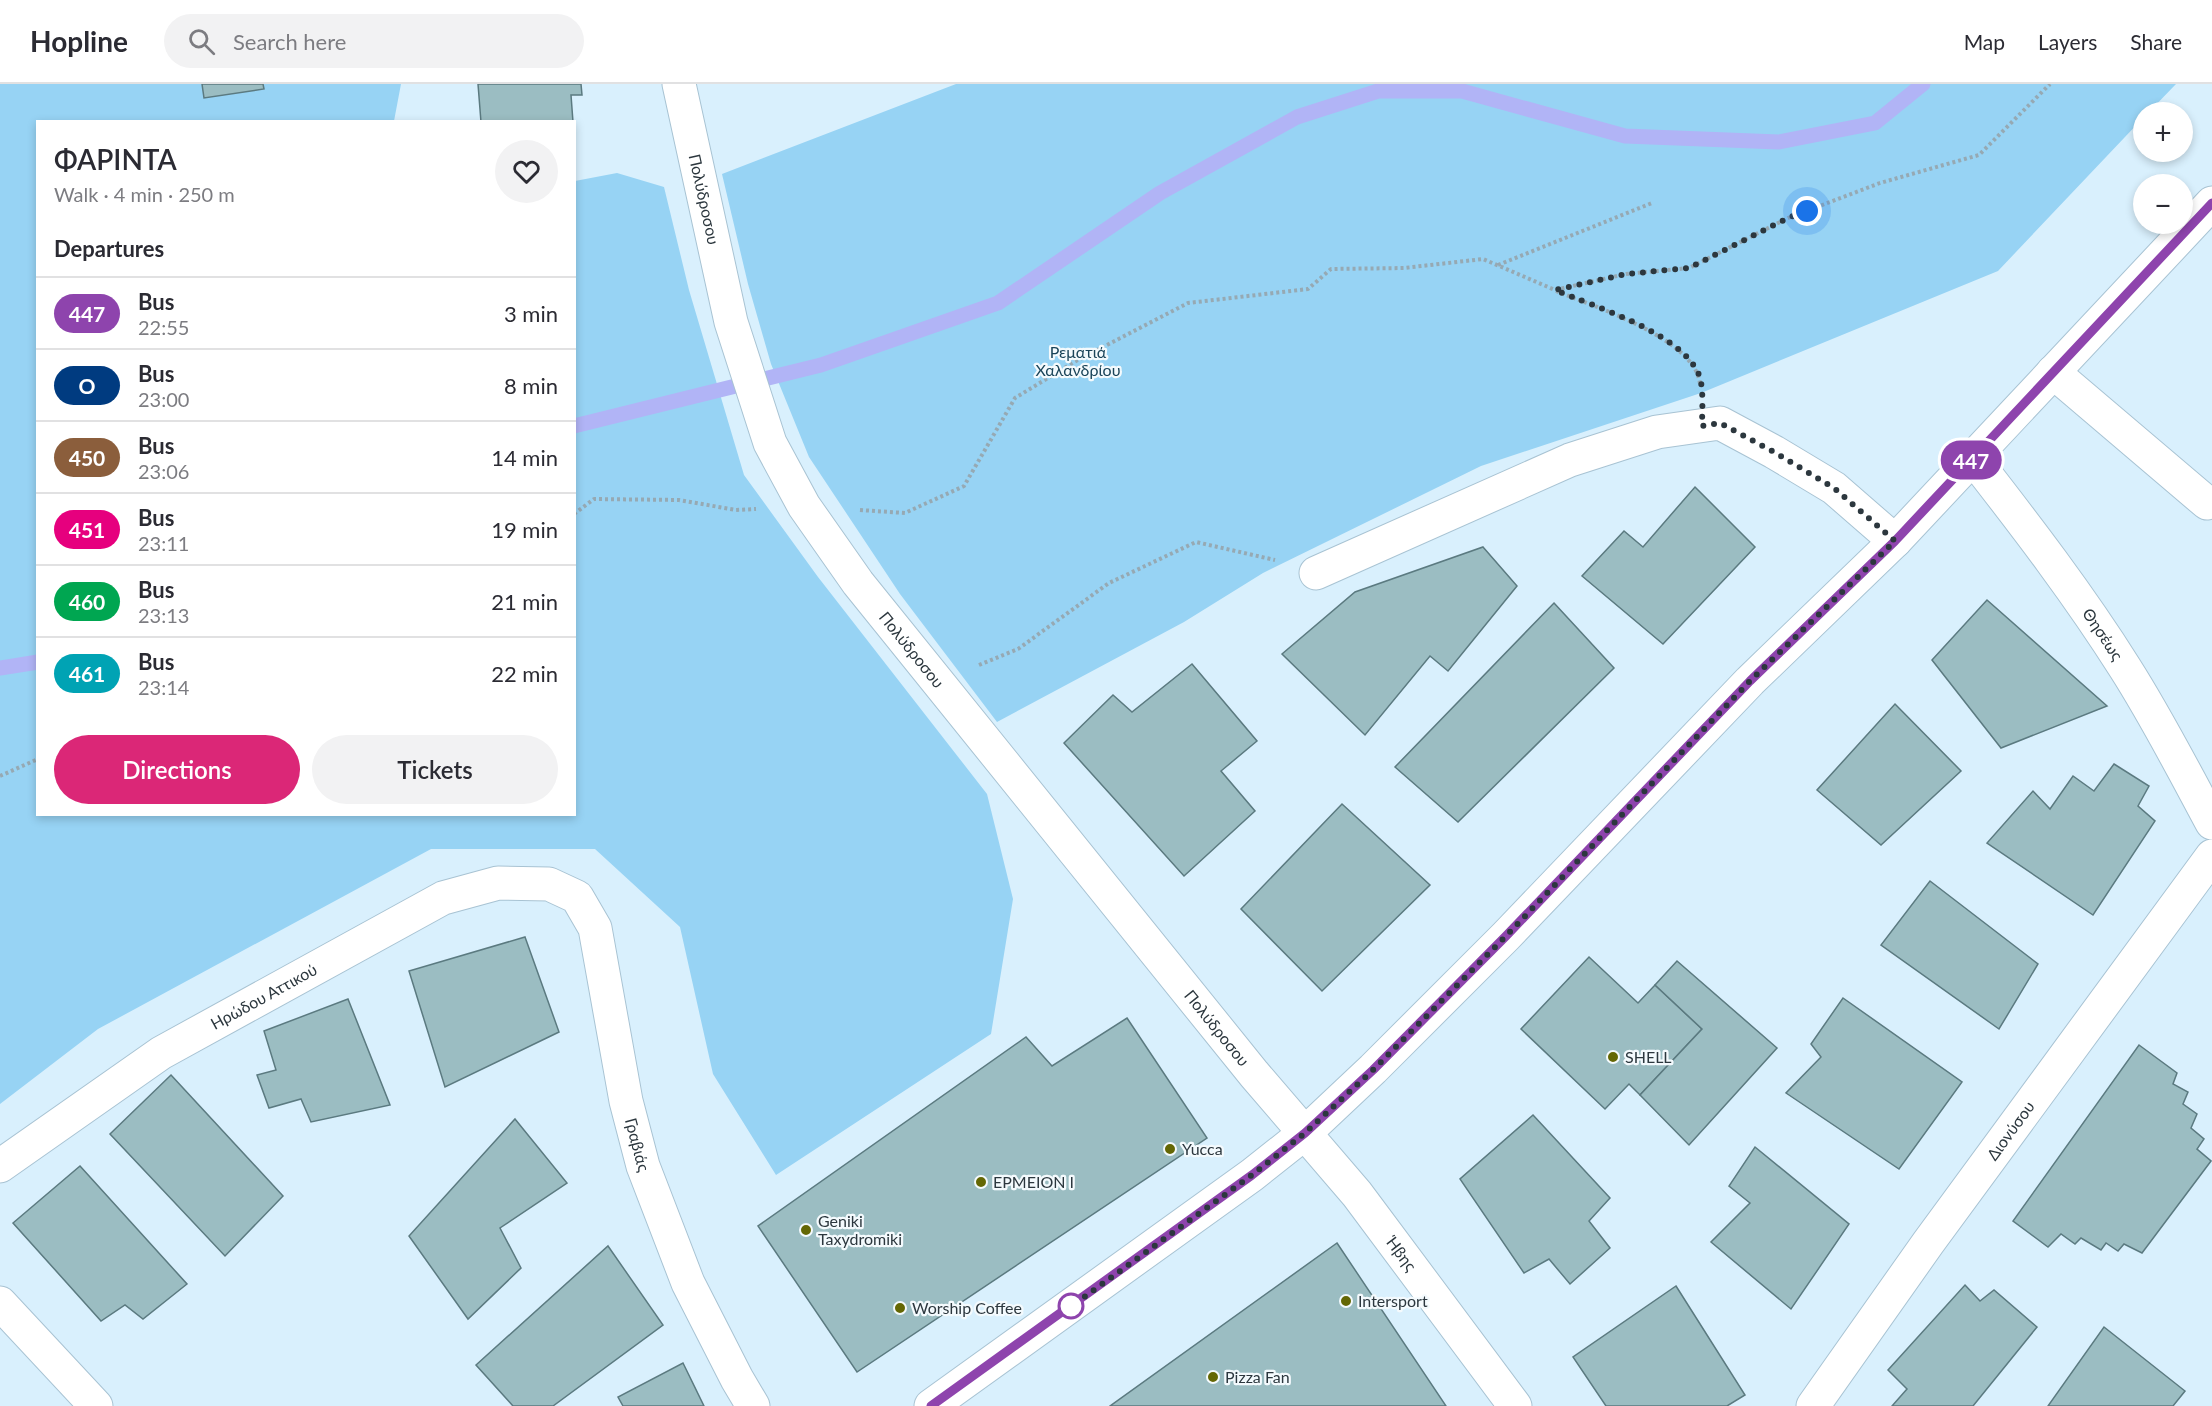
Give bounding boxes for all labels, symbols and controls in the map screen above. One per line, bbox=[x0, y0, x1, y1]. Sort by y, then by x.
search box bbox=[164, 14, 584, 68]
text: Hopline bbox=[30, 24, 128, 58]
icon: search bbox=[185, 25, 218, 58]
text: Search here bbox=[233, 28, 346, 55]
text: Map bbox=[1964, 29, 2005, 54]
text: Layers bbox=[2038, 29, 2097, 54]
text: Share bbox=[2130, 29, 2182, 54]
map controls bbox=[2133, 102, 2193, 234]
button: + bbox=[2133, 102, 2193, 162]
button: heart bbox=[495, 140, 558, 203]
text: ΦΑΡΙΝΤΑ bbox=[54, 142, 177, 176]
street label: Πολύδροσου bbox=[686, 152, 724, 246]
button: − bbox=[2133, 174, 2193, 234]
text: Walk · 4 min · 250 m bbox=[54, 182, 235, 206]
your location bbox=[1792, 196, 1822, 226]
text: Departures bbox=[54, 235, 164, 262]
text: Bus bbox=[138, 288, 174, 315]
text: 3 min bbox=[504, 300, 558, 327]
text: 447 bbox=[69, 301, 105, 326]
text: 22:55 bbox=[138, 315, 189, 339]
park label: Ρεματιά Χαλανδρίου bbox=[1035, 342, 1121, 379]
text: Bus bbox=[138, 360, 174, 387]
text: 8 min bbox=[504, 372, 558, 399]
text: Ο bbox=[79, 373, 95, 398]
text: 23:00 bbox=[138, 387, 189, 411]
text: Bus bbox=[138, 432, 174, 459]
line badge: 447 bbox=[1936, 440, 2006, 479]
text: 14 min bbox=[491, 444, 558, 471]
text: 450 bbox=[69, 445, 105, 470]
text: 447 bbox=[1953, 448, 1989, 473]
text: 23:06 bbox=[138, 459, 189, 483]
text: Bus bbox=[138, 504, 174, 531]
text: 19 min bbox=[491, 516, 558, 543]
text: 451 bbox=[69, 517, 105, 542]
text: 23:11 bbox=[138, 531, 189, 555]
text: Bus bbox=[138, 576, 174, 603]
text: 21 min bbox=[491, 588, 558, 615]
text: 460 bbox=[69, 589, 105, 614]
text: 23:13 bbox=[138, 603, 189, 627]
street label: Θησέως bbox=[2079, 604, 2128, 664]
street label: Πολύδροσου bbox=[876, 607, 949, 691]
text: Bus bbox=[138, 648, 174, 675]
text: 22 min bbox=[491, 660, 558, 687]
text: 461 bbox=[69, 661, 105, 686]
text: 23:14 bbox=[138, 675, 189, 699]
button: Directions bbox=[54, 735, 300, 804]
button: Tickets bbox=[312, 735, 558, 804]
street label: Ηρώδου Αττικού bbox=[207, 959, 320, 1033]
street label: Πολύδροσου bbox=[1181, 986, 1254, 1070]
place label: SHELL bbox=[1625, 1047, 1672, 1066]
marker: SHELL bbox=[1606, 1050, 1620, 1064]
street label: Διονύσου bbox=[1982, 1097, 2038, 1163]
street label: Γραβιάς bbox=[622, 1116, 654, 1174]
place label: Yucca bbox=[1182, 1139, 1223, 1158]
marker: Yucca bbox=[1163, 1142, 1177, 1156]
place label: ΕΡΜΕΙΟΝ Ι bbox=[993, 1172, 1074, 1191]
marker: ΕΡΜΕΙΟΝ Ι bbox=[974, 1175, 988, 1189]
place label: Geniki Taxydromiki bbox=[818, 1211, 902, 1248]
marker: Geniki Taxydromiki bbox=[799, 1223, 813, 1237]
street label: Ήβης bbox=[1382, 1231, 1421, 1275]
place label: Intersport bbox=[1358, 1291, 1428, 1310]
unlabelled marker bbox=[1058, 1293, 1084, 1319]
marker: Intersport bbox=[1339, 1294, 1353, 1308]
place label: Worship Coffee bbox=[912, 1298, 1022, 1317]
marker: Worship Coffee bbox=[893, 1301, 907, 1315]
place label: Pizza Fan bbox=[1225, 1367, 1290, 1386]
marker: Pizza Fan bbox=[1206, 1370, 1220, 1384]

